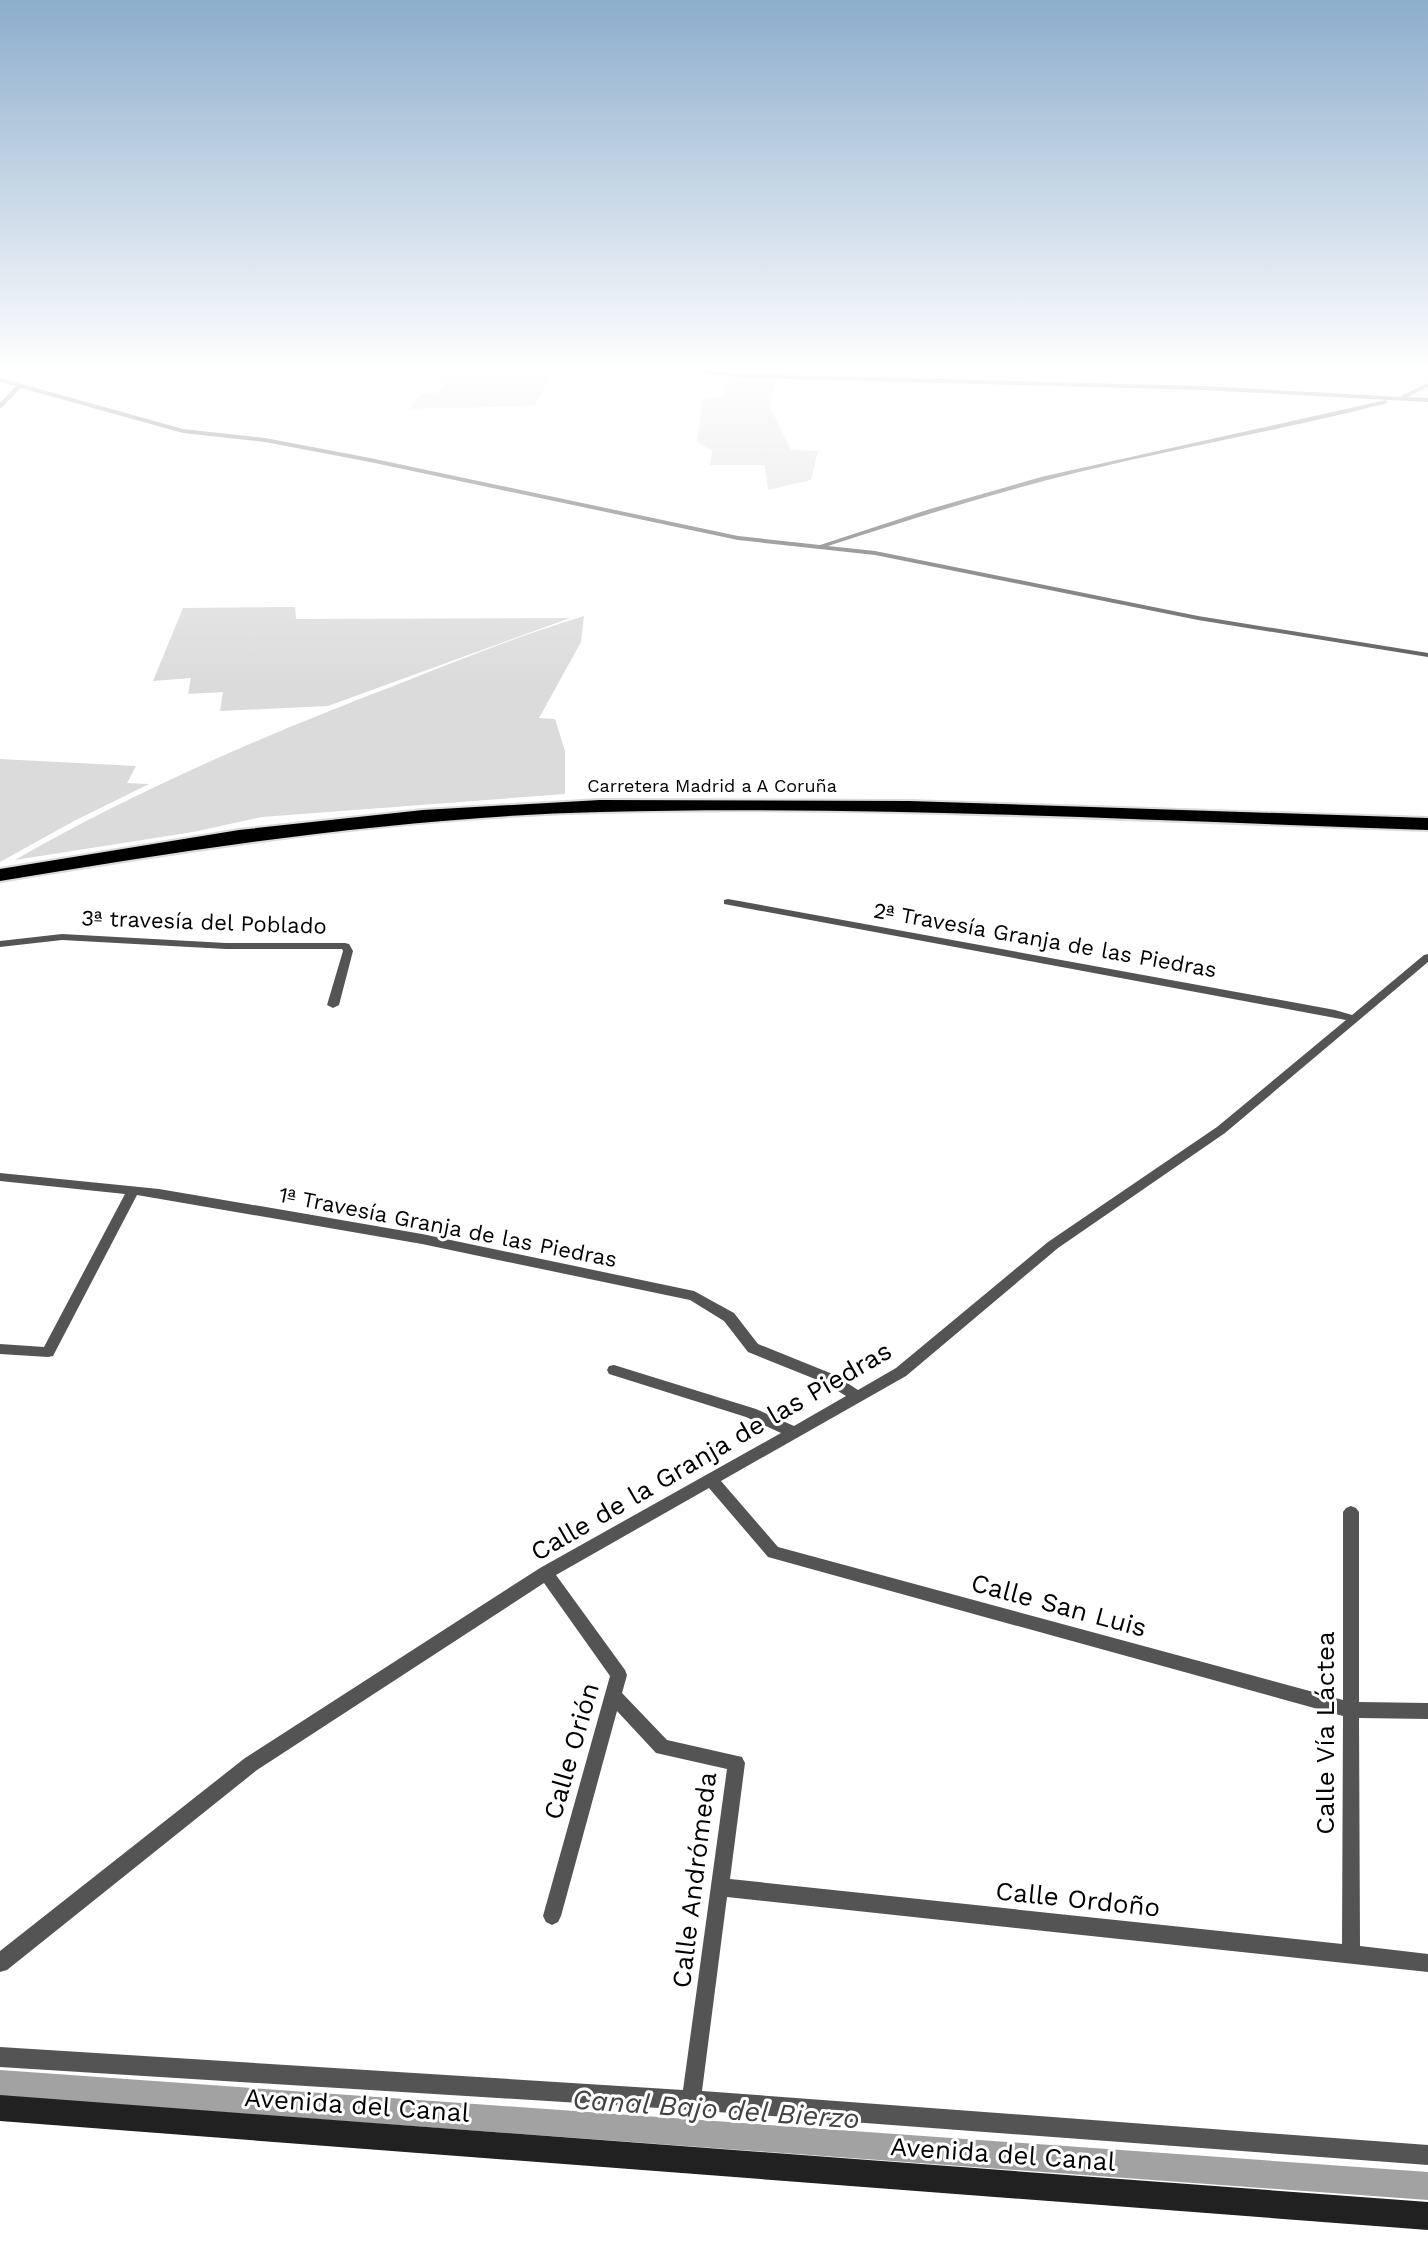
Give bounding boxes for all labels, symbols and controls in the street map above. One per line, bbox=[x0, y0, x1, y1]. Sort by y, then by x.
street label: Carretera Madrid a A Coruña bbox=[587, 775, 837, 796]
street label: 2ª Travesía Granja de las Piedras bbox=[871, 897, 1219, 983]
street label: 3ª travesía del Poblado bbox=[81, 905, 327, 939]
street label: 1ª Travesía Granja de las Piedras bbox=[277, 1182, 619, 1272]
street label: Calle de la Granja de las Piedras bbox=[525, 1335, 897, 1567]
street label: Calle San Luis bbox=[968, 1567, 1150, 1643]
street label: Calle Vía Láctea bbox=[1310, 1631, 1340, 1835]
street label: Calle Orión bbox=[537, 1679, 605, 1823]
street label: Calle Andrómeda bbox=[666, 1770, 722, 1990]
street label: Calle Ordoño bbox=[994, 1875, 1162, 1923]
street label: Avenida del Canal bbox=[243, 2082, 471, 2128]
water label: Canal Bajo del Bierzo bbox=[571, 2082, 861, 2136]
street label: Avenida del Canal bbox=[889, 2131, 1117, 2177]

